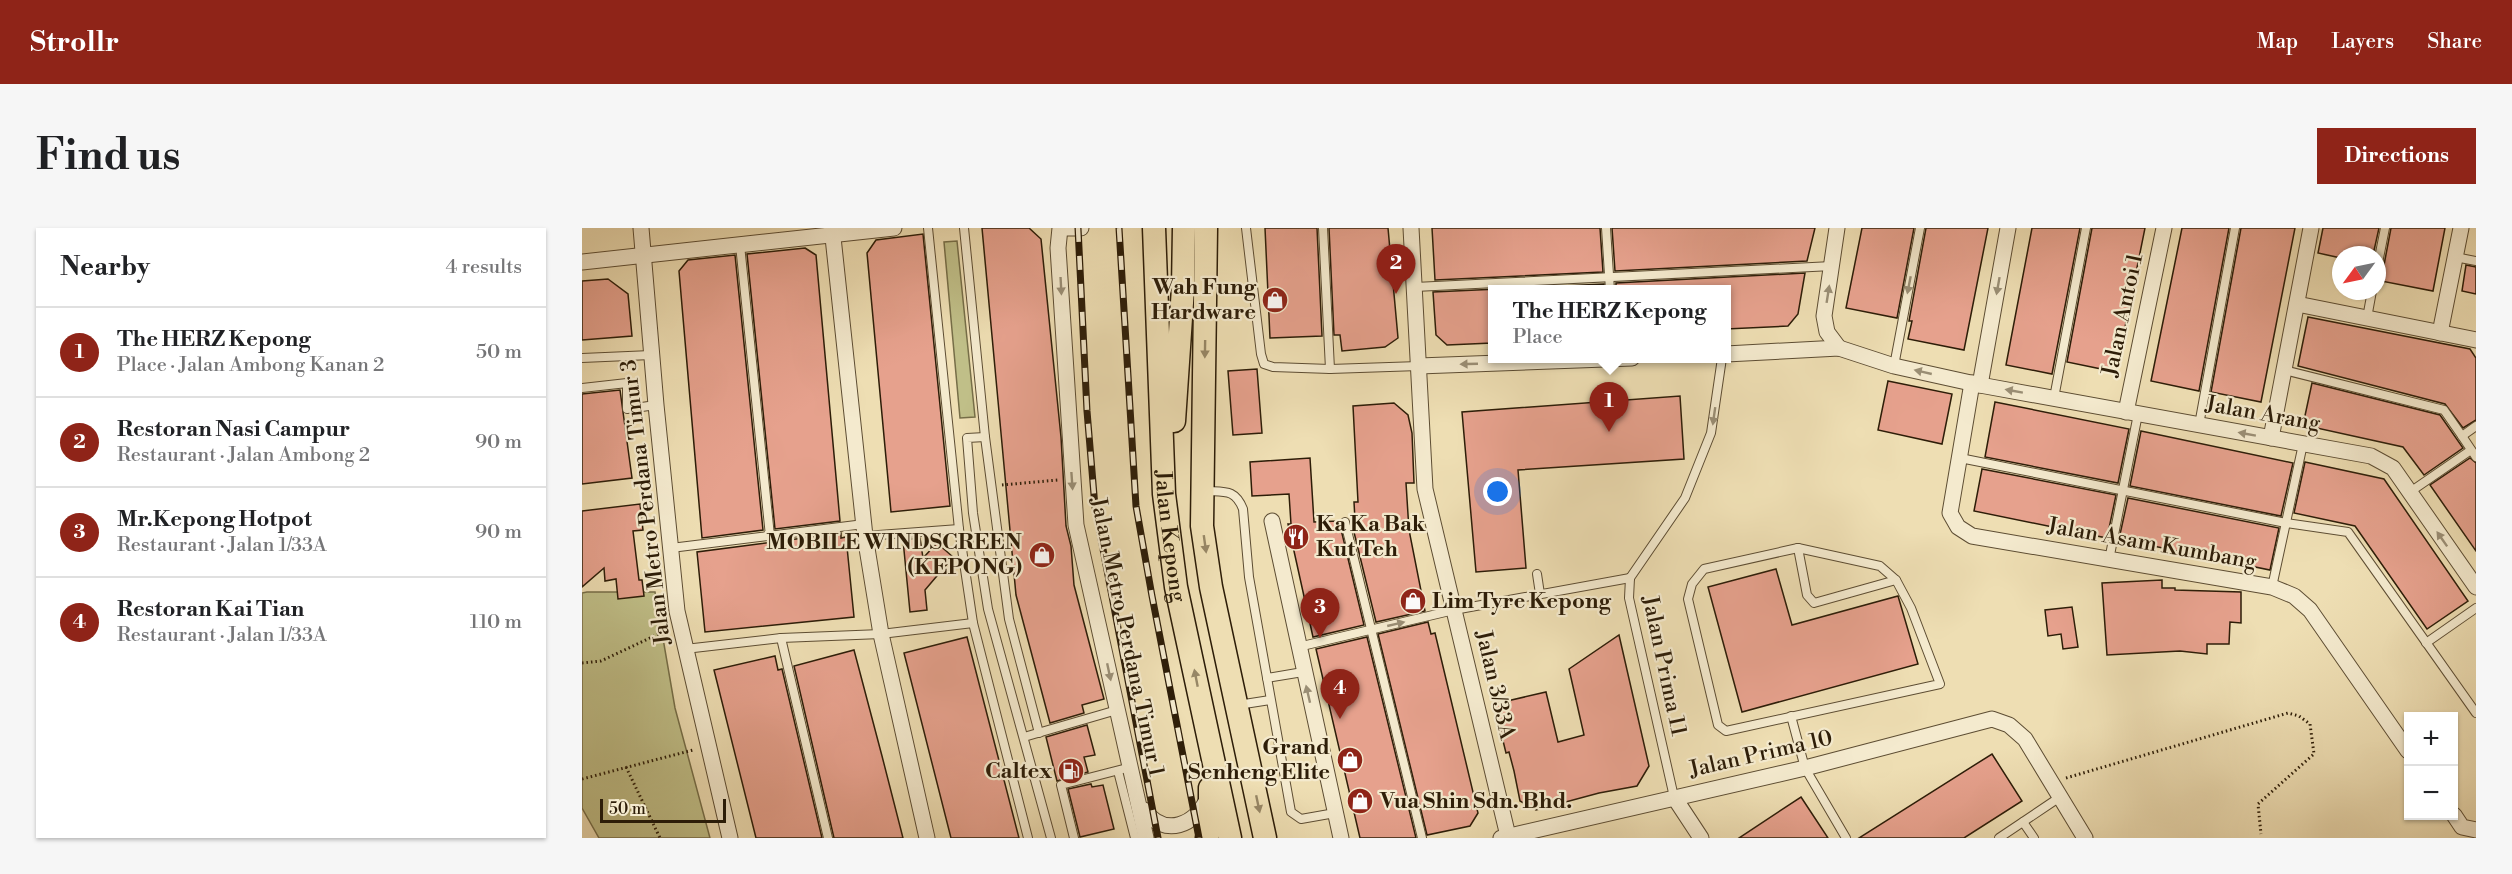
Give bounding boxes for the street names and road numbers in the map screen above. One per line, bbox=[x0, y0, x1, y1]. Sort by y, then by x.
street label: Jalan Antoi 1 bbox=[2097, 251, 2149, 380]
street label: Jalan Metro Perdana Timur 3 bbox=[615, 358, 677, 647]
street label: Jalan Arang bbox=[2203, 390, 2323, 437]
street label: Jalan Kepong bbox=[1150, 469, 1193, 605]
street label: Jalan Metro Perdana Timur 1 bbox=[1084, 494, 1170, 780]
street label: Jalan Asam Kumbang bbox=[2044, 512, 2259, 576]
street label: Jalan Prima 11 bbox=[1636, 592, 1692, 739]
street label: Jalan 3/33A bbox=[1469, 627, 1521, 743]
street label: Jalan Prima 10 bbox=[1686, 724, 1835, 784]

